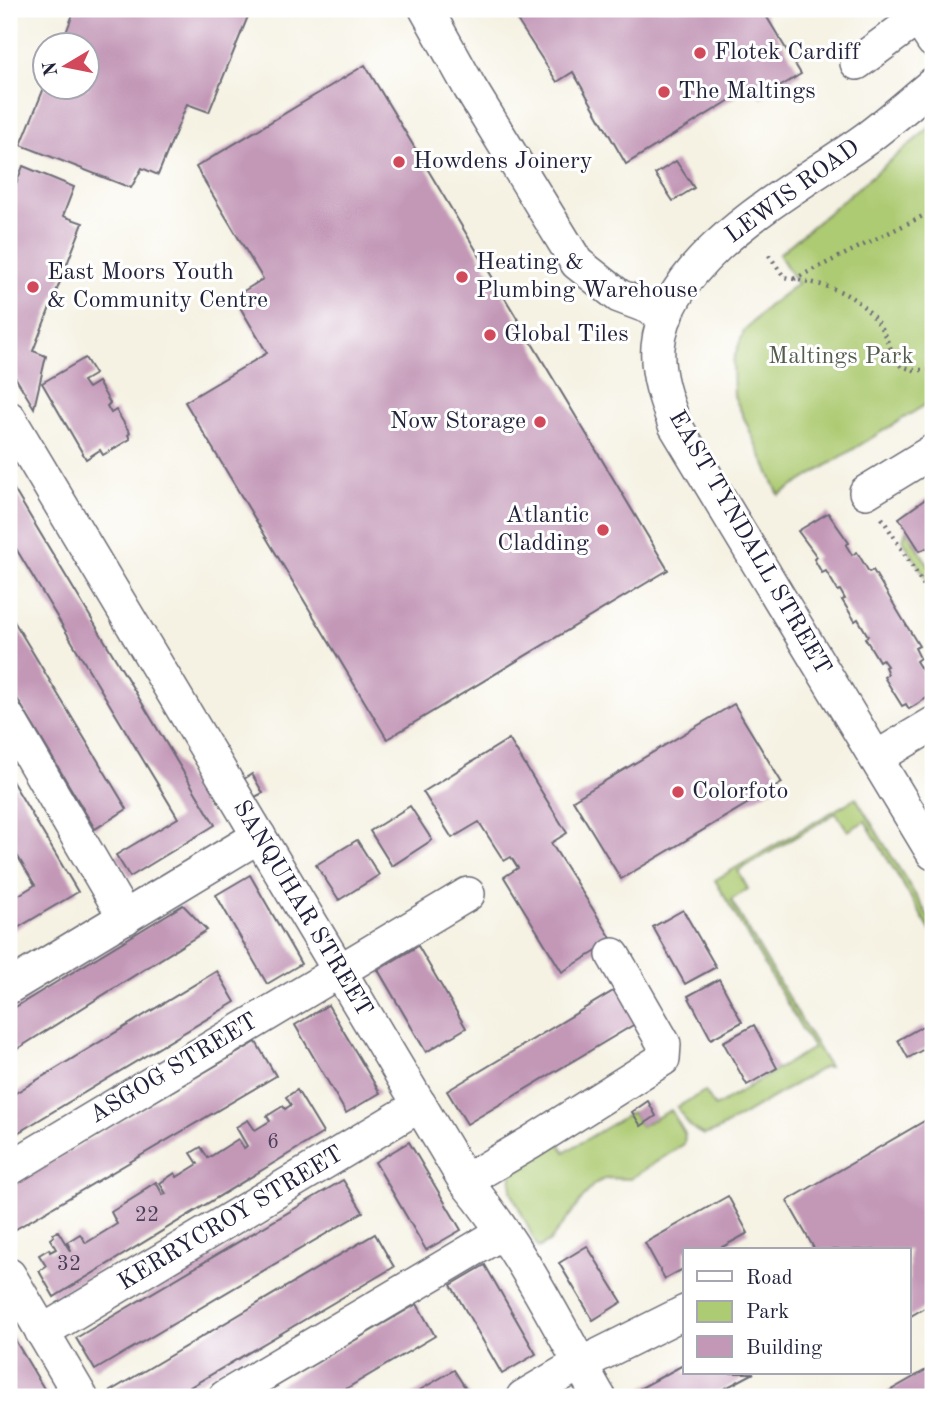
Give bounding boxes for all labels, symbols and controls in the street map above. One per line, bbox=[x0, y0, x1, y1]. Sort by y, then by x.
north arrow bbox=[32, 32, 102, 102]
place label: Flotek Cardiff bbox=[714, 41, 861, 65]
marker: Flotek Cardiff bbox=[692, 45, 708, 61]
text: N bbox=[41, 59, 62, 77]
place label: The Maltings bbox=[678, 80, 816, 104]
marker: The Maltings bbox=[656, 84, 672, 100]
street label: LEWIS ROAD bbox=[722, 136, 864, 248]
place label: Howdens Joinery bbox=[413, 150, 593, 174]
marker: Howdens Joinery bbox=[391, 154, 407, 170]
place label: Heating & Plumbing Warehouse bbox=[476, 251, 698, 303]
place label: East Moors Youth & Community Centre bbox=[47, 261, 268, 313]
marker: Heating & Plumbing Warehouse bbox=[454, 269, 470, 285]
marker: East Moors Youth & Community Centre bbox=[25, 279, 41, 295]
place label: Global Tiles bbox=[504, 323, 629, 347]
marker: Global Tiles bbox=[482, 327, 498, 343]
park label: Maltings Park bbox=[768, 345, 914, 369]
street label: EAST TYNDALL STREET bbox=[663, 407, 835, 679]
place label: Now Storage bbox=[390, 410, 526, 434]
marker: Now Storage bbox=[532, 414, 548, 430]
place label: Atlantic Cladding bbox=[497, 504, 589, 556]
marker: Atlantic Cladding bbox=[595, 522, 611, 538]
place label: Colorfoto bbox=[692, 780, 788, 804]
marker: Colorfoto bbox=[670, 784, 686, 800]
street label: SANQUHAR STREET bbox=[228, 797, 376, 1021]
street label: ASGOG STREET bbox=[86, 1010, 262, 1128]
house number: 6 bbox=[267, 1132, 279, 1153]
street label: KERRYCROY STREET bbox=[114, 1142, 348, 1296]
house number: 22 bbox=[135, 1205, 159, 1226]
legend bbox=[683, 1248, 911, 1374]
house number: 32 bbox=[57, 1254, 81, 1275]
text: Road bbox=[746, 1268, 793, 1289]
text: Park bbox=[746, 1302, 789, 1323]
text: Building bbox=[746, 1338, 823, 1359]

